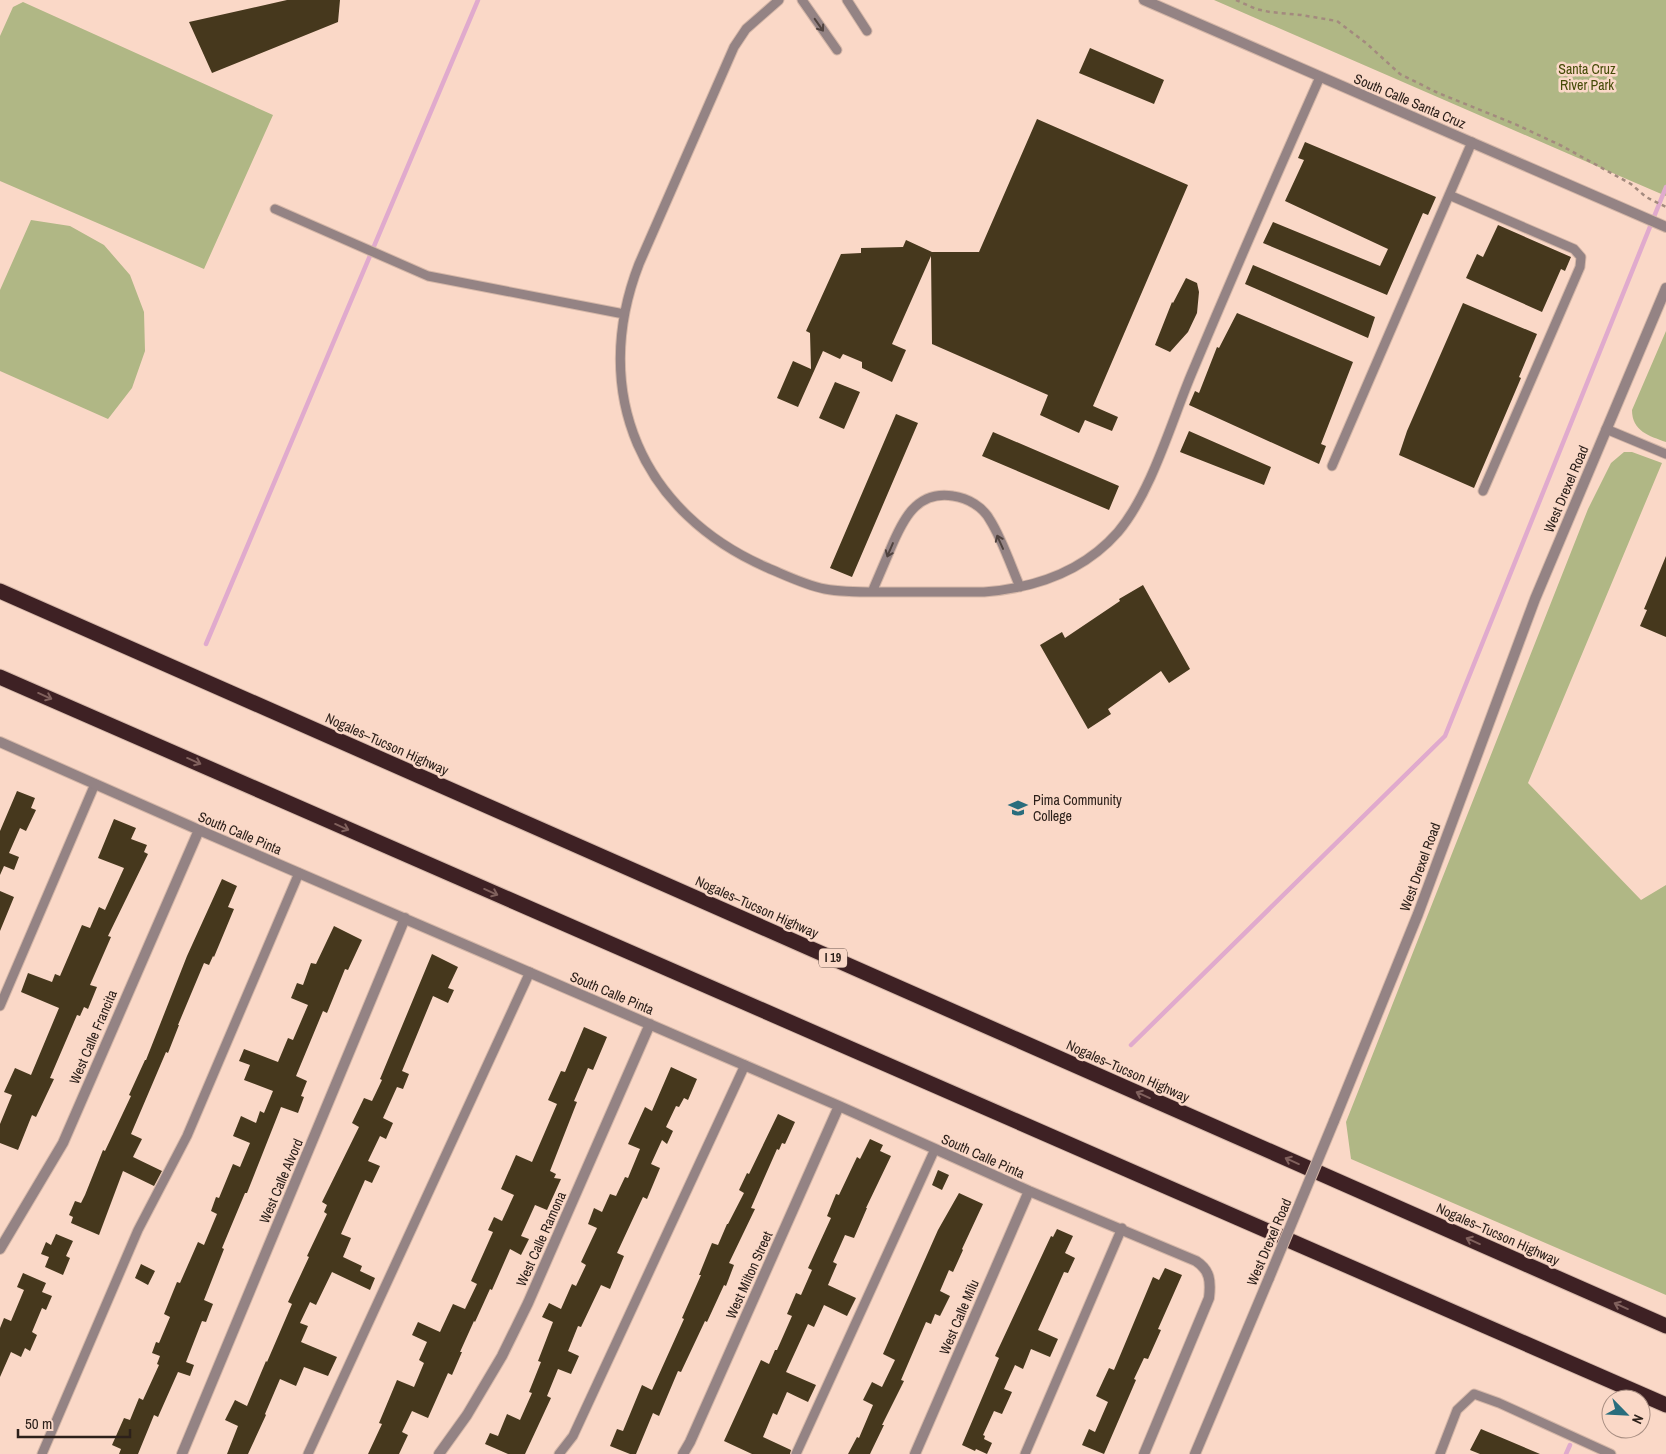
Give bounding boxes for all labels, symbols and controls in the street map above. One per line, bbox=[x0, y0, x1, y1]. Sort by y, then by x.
one-way arrow bbox=[814, 18, 824, 32]
park label: Santa Cruz River Park bbox=[1558, 60, 1616, 94]
street label: South Calle Santa Cruz bbox=[1351, 69, 1469, 133]
street label: West Drexel Road bbox=[1540, 443, 1592, 535]
one-way arrow bbox=[995, 535, 1005, 550]
one-way arrow bbox=[885, 542, 894, 557]
one-way arrow bbox=[37, 692, 52, 702]
street label: Nogales–Tucson Highway bbox=[323, 709, 452, 779]
one-way arrow bbox=[186, 757, 201, 767]
place label: Pima Community College bbox=[1033, 791, 1122, 825]
school or university icon: Pima Community College bbox=[1007, 797, 1029, 819]
street label: South Calle Pinta bbox=[195, 807, 285, 859]
street label: West Drexel Road bbox=[1396, 820, 1444, 914]
one-way arrow bbox=[334, 822, 349, 832]
street label: Nogales–Tucson Highway bbox=[693, 872, 822, 942]
one-way arrow bbox=[483, 887, 498, 897]
road number: I 19 bbox=[819, 948, 847, 968]
street label: South Calle Pinta bbox=[567, 967, 657, 1019]
street label: West Calle Francita bbox=[65, 987, 121, 1087]
street label: Nogales–Tucson Highway bbox=[1064, 1036, 1193, 1106]
one-way arrow bbox=[1136, 1090, 1151, 1100]
street label: South Calle Pinta bbox=[939, 1130, 1028, 1183]
street label: West Calle Alvord bbox=[255, 1136, 307, 1226]
one-way arrow bbox=[1285, 1155, 1300, 1165]
street label: West Calle Ramona bbox=[512, 1188, 570, 1289]
street label: West Drexel Road bbox=[1243, 1196, 1295, 1288]
street label: Nogales–Tucson Highway bbox=[1434, 1199, 1563, 1269]
street label: West Milton Street bbox=[722, 1228, 776, 1322]
one-way arrow bbox=[1466, 1235, 1481, 1245]
street label: West Calle Milu bbox=[935, 1277, 983, 1357]
one-way arrow bbox=[1614, 1301, 1629, 1311]
north arrow bbox=[1601, 1389, 1651, 1439]
scale bar bbox=[18, 1406, 130, 1438]
text: N bbox=[1628, 1412, 1648, 1427]
text: 50 m bbox=[25, 1413, 52, 1434]

